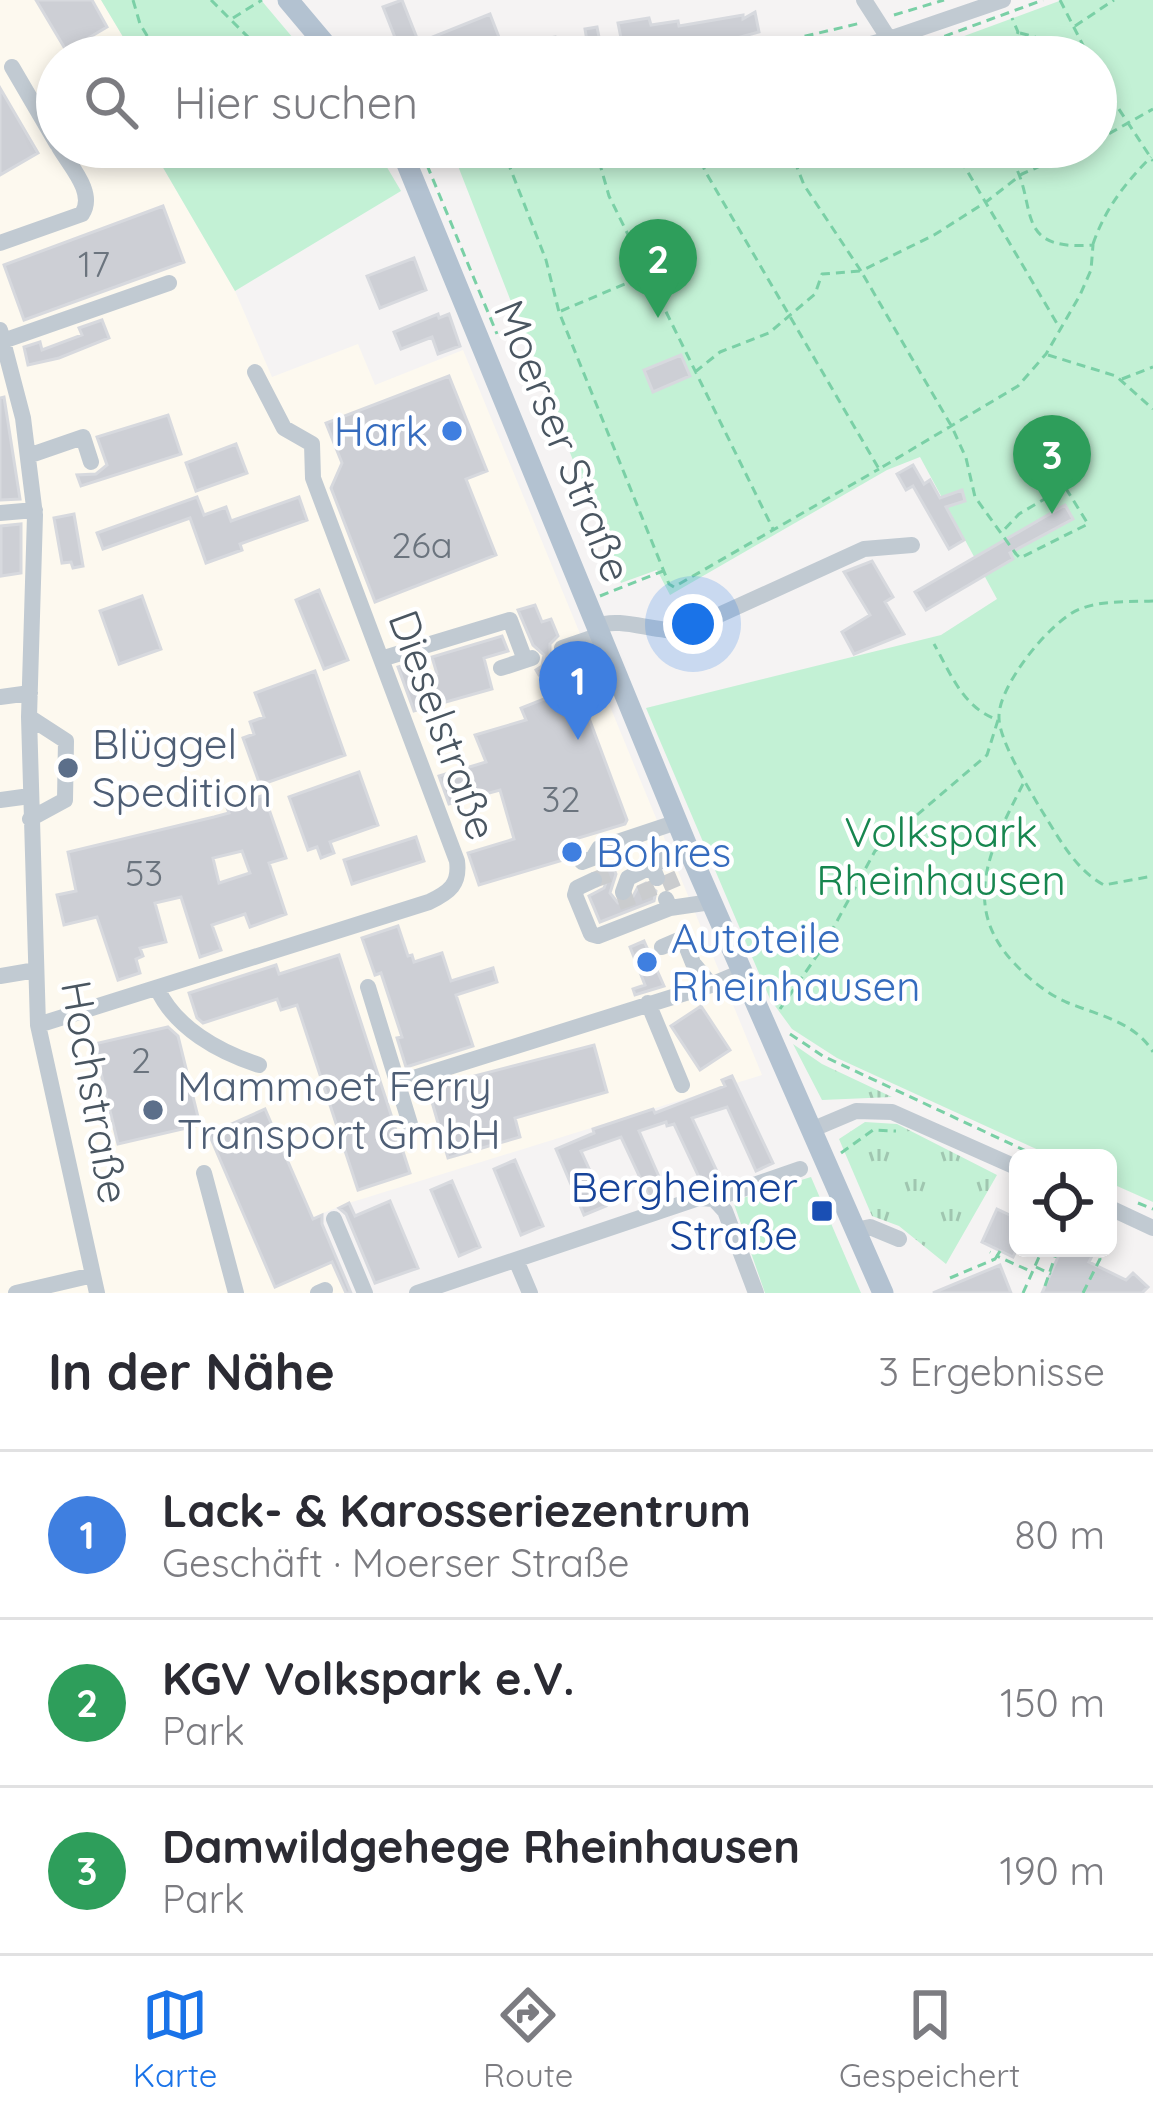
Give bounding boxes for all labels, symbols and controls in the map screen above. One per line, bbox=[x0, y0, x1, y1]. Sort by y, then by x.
search box bbox=[36, 36, 1117, 168]
icon: search bbox=[78, 69, 144, 135]
text: Hier suchen bbox=[174, 74, 418, 130]
pin: 2 bbox=[619, 219, 697, 318]
house number: 17 bbox=[78, 241, 110, 286]
street label: Moerser Straße bbox=[483, 292, 644, 589]
place label: Hark bbox=[334, 404, 428, 457]
pin: 3 bbox=[1013, 415, 1091, 514]
marker: Hark bbox=[439, 418, 465, 444]
house number: 26a bbox=[391, 522, 453, 567]
your location bbox=[663, 594, 723, 654]
street label: Dieselstraße bbox=[377, 603, 509, 847]
pin: 1 bbox=[539, 641, 617, 740]
place label: Blüggel Spedition bbox=[92, 717, 272, 818]
marker: Blüggel Spedition bbox=[55, 755, 81, 781]
house number: 32 bbox=[542, 776, 580, 821]
park label: Volkspark Rheinhausen bbox=[816, 805, 1066, 906]
place label: Bohres bbox=[596, 825, 731, 878]
marker: Bohres bbox=[559, 839, 585, 865]
house number: 53 bbox=[125, 850, 163, 895]
place label: Autoteile Rheinhausen bbox=[671, 911, 920, 1012]
marker: Autoteile Rheinhausen bbox=[634, 949, 660, 975]
street label: Hochstraße bbox=[50, 976, 141, 1208]
house number: 2 bbox=[131, 1037, 151, 1082]
place label: Mammoet Ferry Transport GmbH bbox=[177, 1059, 501, 1160]
marker: Mammoet Ferry Transport GmbH bbox=[140, 1097, 166, 1123]
map controls bbox=[1009, 1149, 1117, 1257]
button: locate bbox=[1009, 1149, 1117, 1257]
place label: Bergheimer Straße bbox=[570, 1160, 798, 1261]
marker: Bergheimer Straße bbox=[809, 1198, 835, 1224]
text: In der Nähe bbox=[48, 1339, 335, 1403]
text: 3 Ergebnisse bbox=[879, 1347, 1105, 1396]
text: Lack- & Karosseriezentrum bbox=[162, 1482, 751, 1538]
text: 1 bbox=[79, 1510, 95, 1559]
text: 80 m bbox=[1015, 1510, 1105, 1559]
text: Geschäft · Moerser Straße bbox=[162, 1538, 630, 1587]
text: KGV Volkspark e.V. bbox=[162, 1650, 574, 1706]
text: 2 bbox=[76, 1678, 98, 1727]
text: 150 m bbox=[1000, 1678, 1105, 1727]
text: Park bbox=[162, 1706, 245, 1755]
text: Damwildgehege Rheinhausen bbox=[162, 1818, 800, 1874]
text: 3 bbox=[77, 1846, 97, 1895]
text: 190 m bbox=[999, 1846, 1105, 1895]
text: Park bbox=[162, 1874, 245, 1923]
tab: Karte bbox=[133, 1982, 217, 2095]
tab: Route bbox=[483, 1982, 573, 2095]
tab: Gespeichert bbox=[839, 1982, 1020, 2095]

